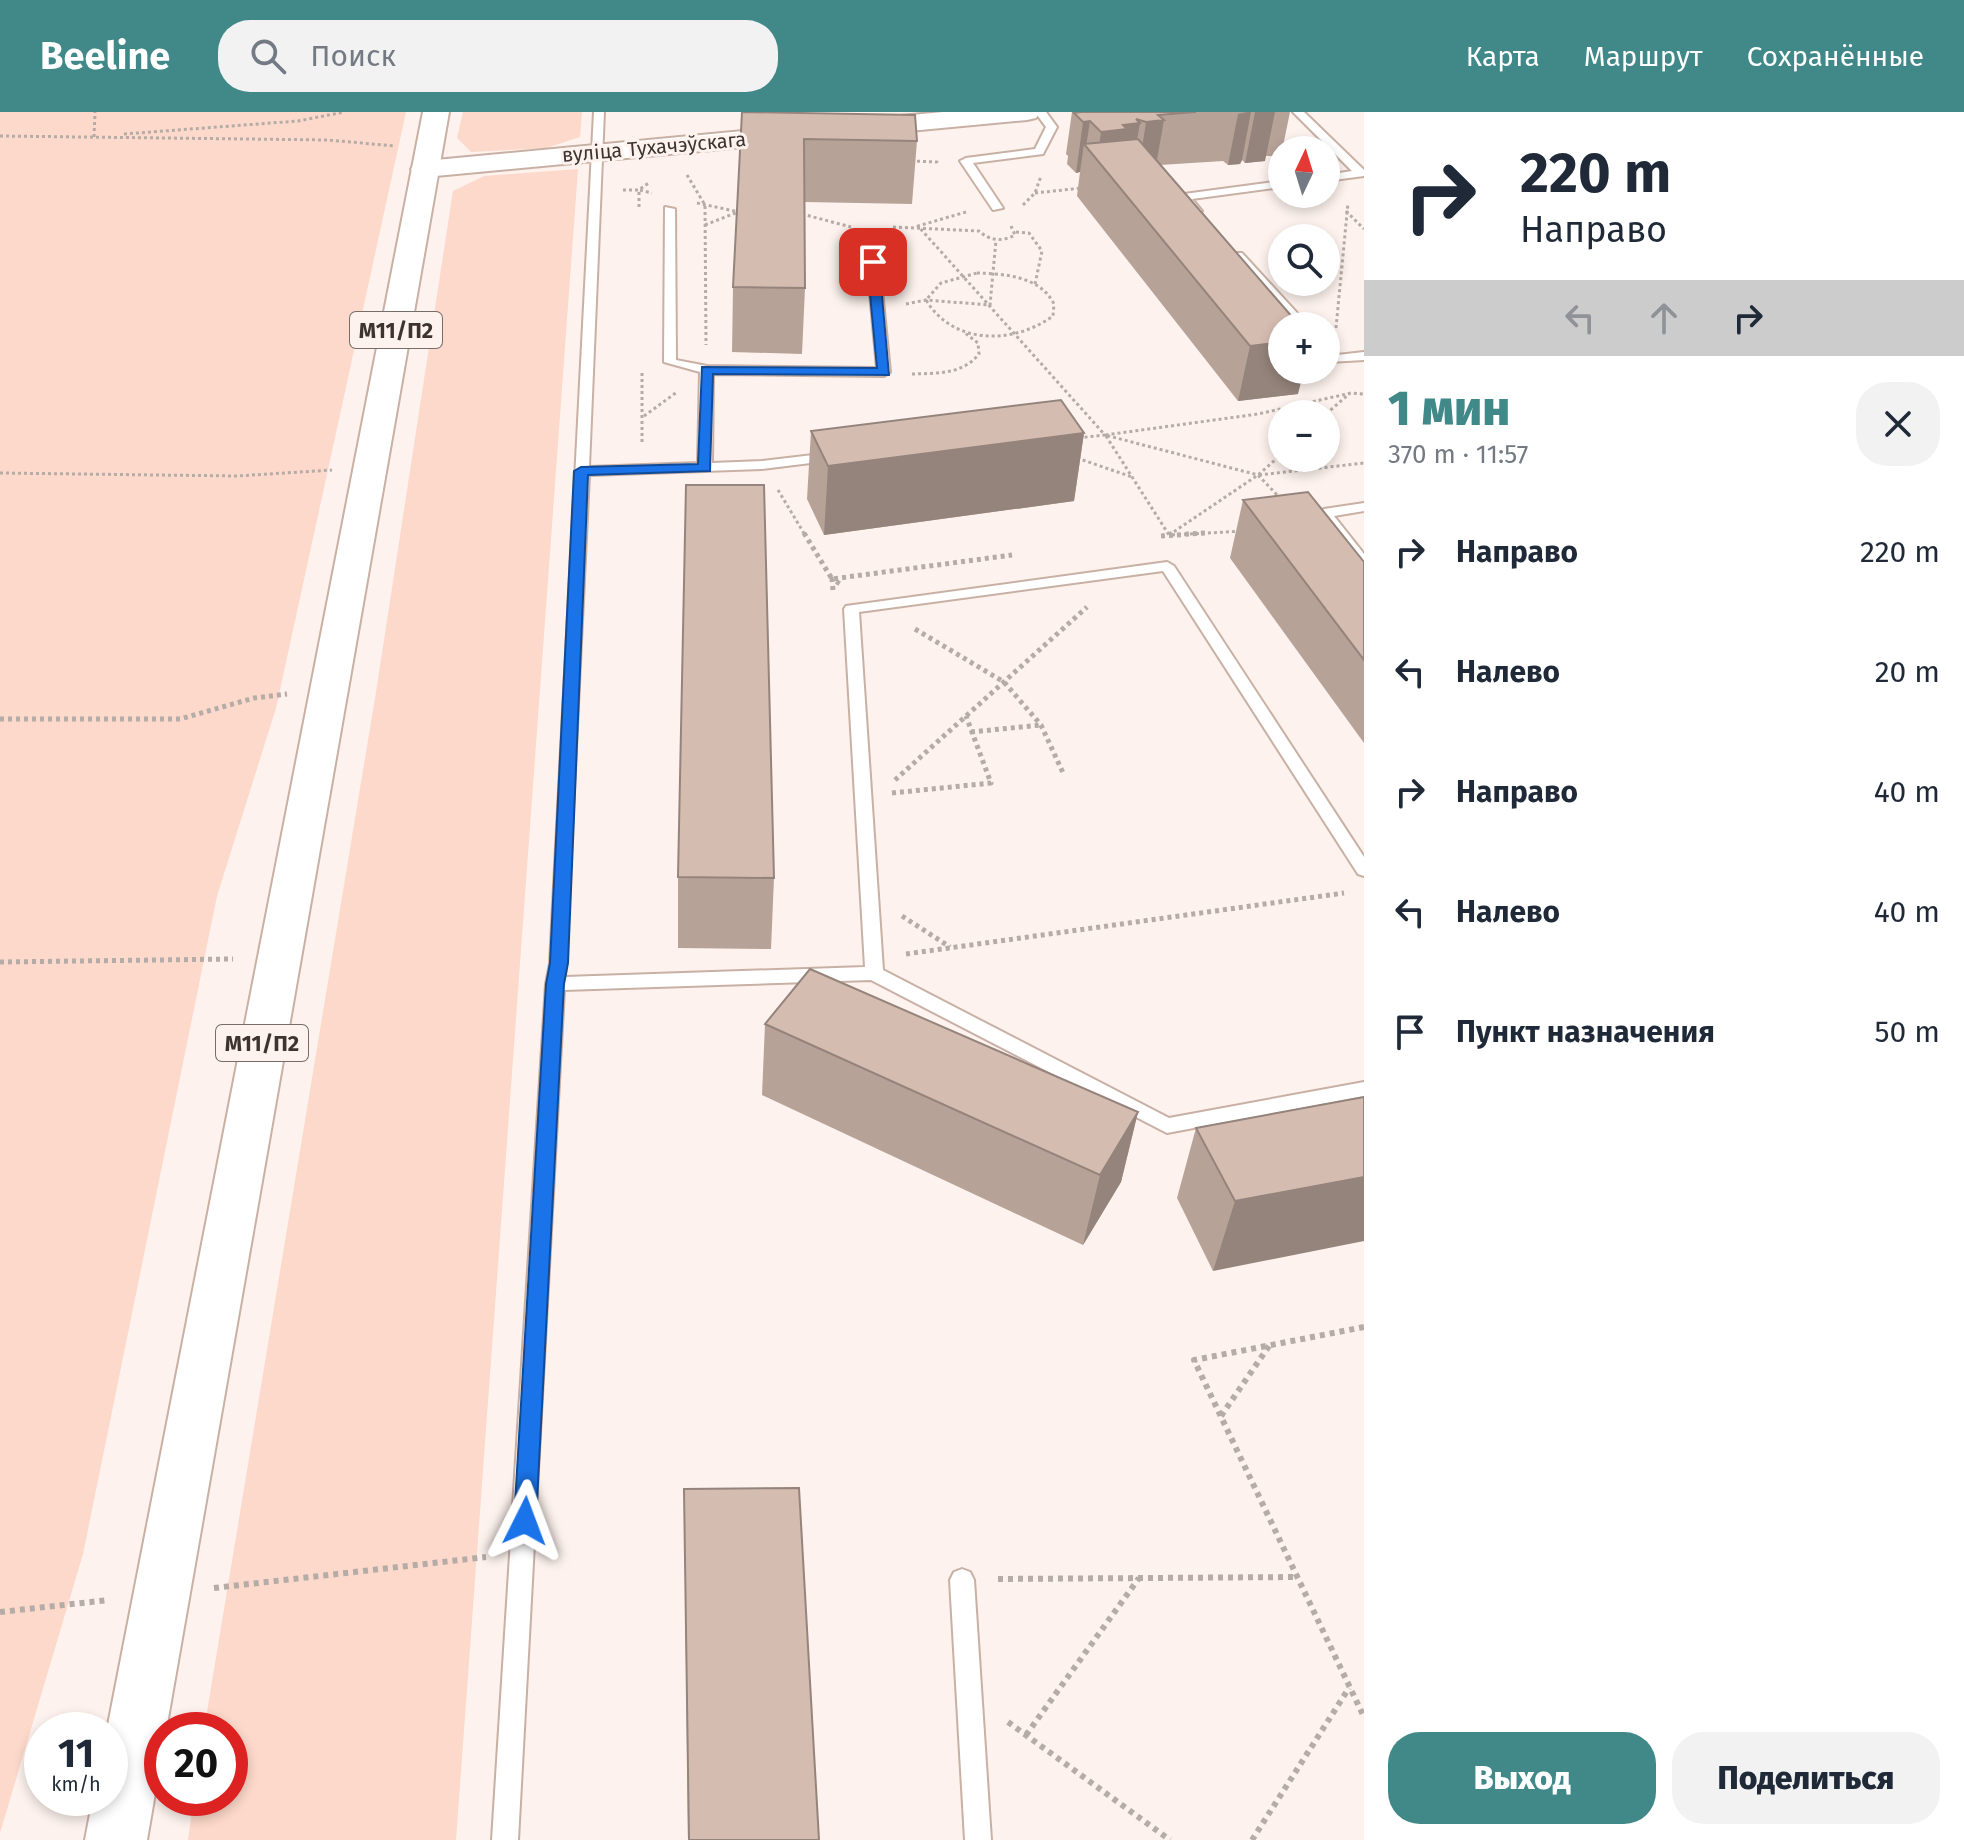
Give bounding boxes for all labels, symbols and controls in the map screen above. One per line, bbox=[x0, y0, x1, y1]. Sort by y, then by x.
search box bbox=[218, 20, 778, 92]
text: Beeline bbox=[40, 33, 170, 79]
icon: search bbox=[246, 34, 290, 78]
text: Поиск bbox=[310, 38, 396, 74]
text: Карта bbox=[1466, 40, 1540, 73]
text: Маршрут bbox=[1584, 40, 1703, 73]
text: Сохранённые bbox=[1747, 40, 1924, 73]
street label: вуліца Тухачэўскага bbox=[561, 127, 747, 167]
north arrow bbox=[1268, 136, 1340, 208]
map controls bbox=[1268, 136, 1340, 472]
text: 220 m bbox=[1520, 140, 1671, 207]
icon: right bbox=[1388, 144, 1492, 248]
text: Направо bbox=[1520, 208, 1667, 252]
button: search bbox=[1268, 224, 1340, 296]
pin bbox=[839, 228, 907, 296]
icon: arrive bbox=[851, 240, 895, 284]
icon: left bbox=[1558, 296, 1602, 340]
icon: ahead bbox=[1642, 296, 1686, 340]
icon: right bbox=[1726, 296, 1770, 340]
road number: М11/П2 bbox=[350, 312, 442, 348]
button: + bbox=[1268, 312, 1340, 384]
text: 1 мин bbox=[1388, 380, 1510, 438]
button: close bbox=[1856, 382, 1940, 466]
button: − bbox=[1268, 400, 1340, 472]
text: 370 m · 11:57 bbox=[1388, 439, 1528, 470]
icon: right bbox=[1388, 530, 1432, 574]
text: Направо bbox=[1456, 534, 1578, 570]
text: 220 m bbox=[1860, 534, 1940, 570]
icon: left bbox=[1388, 650, 1432, 694]
text: Налево bbox=[1456, 654, 1560, 690]
text: 20 m bbox=[1875, 654, 1940, 690]
icon: right bbox=[1388, 770, 1432, 814]
text: Направо bbox=[1456, 774, 1578, 810]
text: 40 m bbox=[1874, 774, 1940, 810]
icon: left bbox=[1388, 890, 1432, 934]
text: Налево bbox=[1456, 894, 1560, 930]
text: 40 m bbox=[1874, 894, 1940, 930]
icon: arrive bbox=[1388, 1010, 1432, 1054]
text: Пункт назначения bbox=[1456, 1014, 1715, 1050]
text: 50 m bbox=[1875, 1014, 1940, 1050]
road number: М11/П2 bbox=[216, 1025, 308, 1061]
position arrow bbox=[483, 1479, 567, 1563]
speed limit sign: 20 bbox=[144, 1712, 248, 1816]
text: 11 bbox=[58, 1730, 94, 1778]
button: Выход bbox=[1388, 1732, 1656, 1824]
button: Поделиться bbox=[1672, 1732, 1940, 1824]
text: km/h bbox=[51, 1772, 101, 1796]

